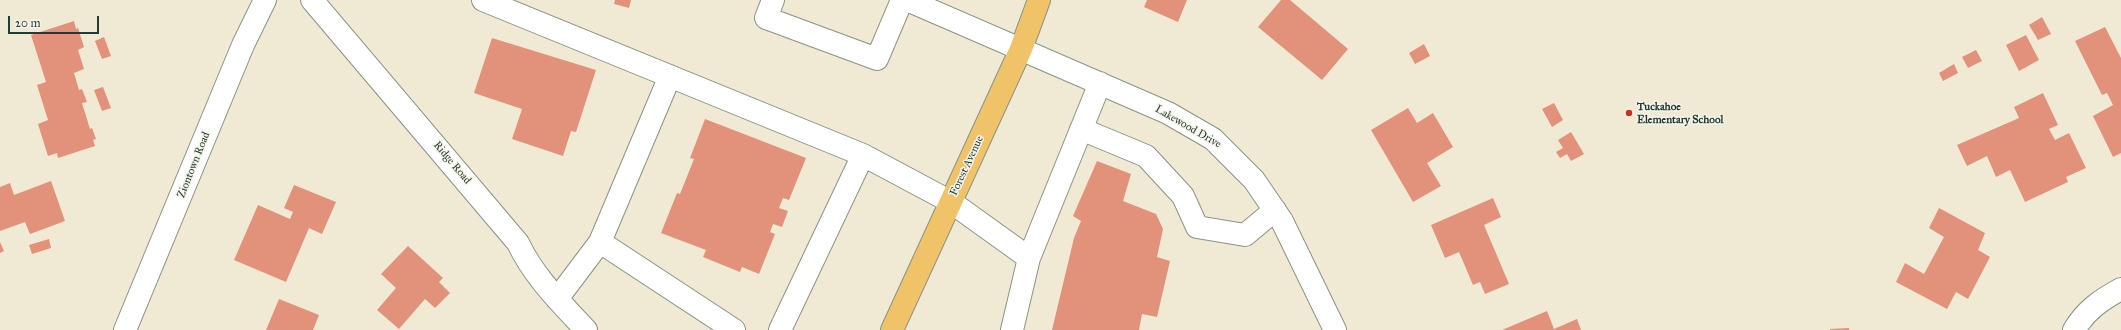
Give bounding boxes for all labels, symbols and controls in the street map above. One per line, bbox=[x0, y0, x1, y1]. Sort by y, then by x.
scale bar bbox=[10, 8, 101, 34]
text: 20 m bbox=[15, 16, 41, 30]
place label: Tuckahoe Elementary School bbox=[1637, 100, 1724, 126]
street label: Lakewood Drive bbox=[1153, 103, 1223, 151]
marker: Tuckahoe Elementary School bbox=[1624, 108, 1634, 118]
street label: Ziontown Road bbox=[175, 130, 213, 200]
street label: Forest Avenue bbox=[947, 134, 987, 198]
street label: Ridge Road bbox=[430, 139, 474, 187]

